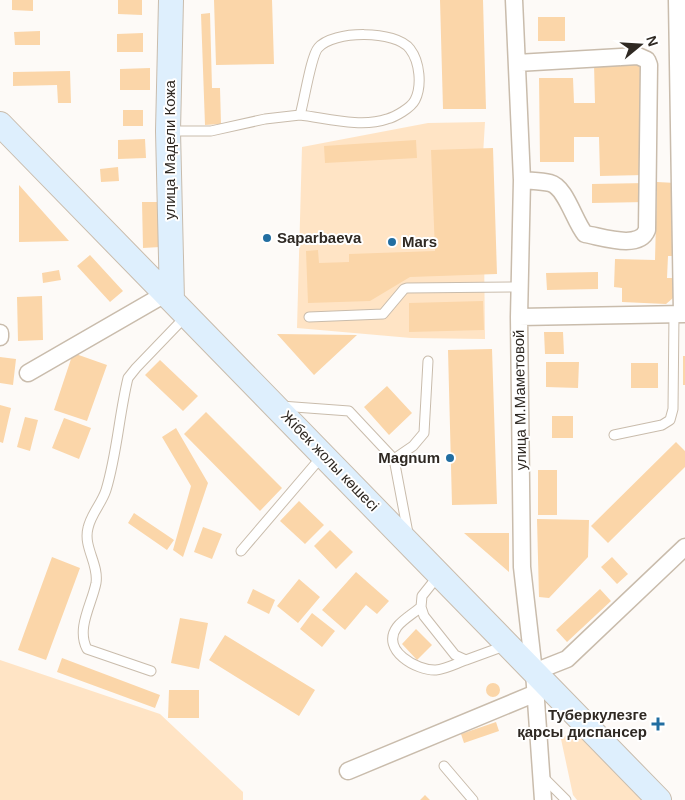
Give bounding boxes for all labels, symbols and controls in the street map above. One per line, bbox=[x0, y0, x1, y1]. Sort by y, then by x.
north arrow bbox=[615, 20, 665, 70]
text: N bbox=[643, 34, 662, 48]
street label: улица Мадели Кожа bbox=[161, 80, 178, 220]
place label: Saparbaeva bbox=[277, 229, 362, 246]
marker: Saparbaeva bbox=[261, 232, 273, 244]
place label: Mars bbox=[402, 233, 437, 250]
marker: Mars bbox=[386, 236, 398, 248]
street label: улица М.Маметовой bbox=[510, 329, 529, 471]
street label: Жібек жолы көшесі bbox=[278, 407, 383, 514]
place label: Magnum bbox=[378, 449, 440, 466]
marker: Magnum bbox=[444, 452, 456, 464]
place label: Туберкулезге қарсы диспансер bbox=[517, 706, 647, 740]
marker: Туберкулезге қарсы диспансер bbox=[651, 717, 665, 731]

